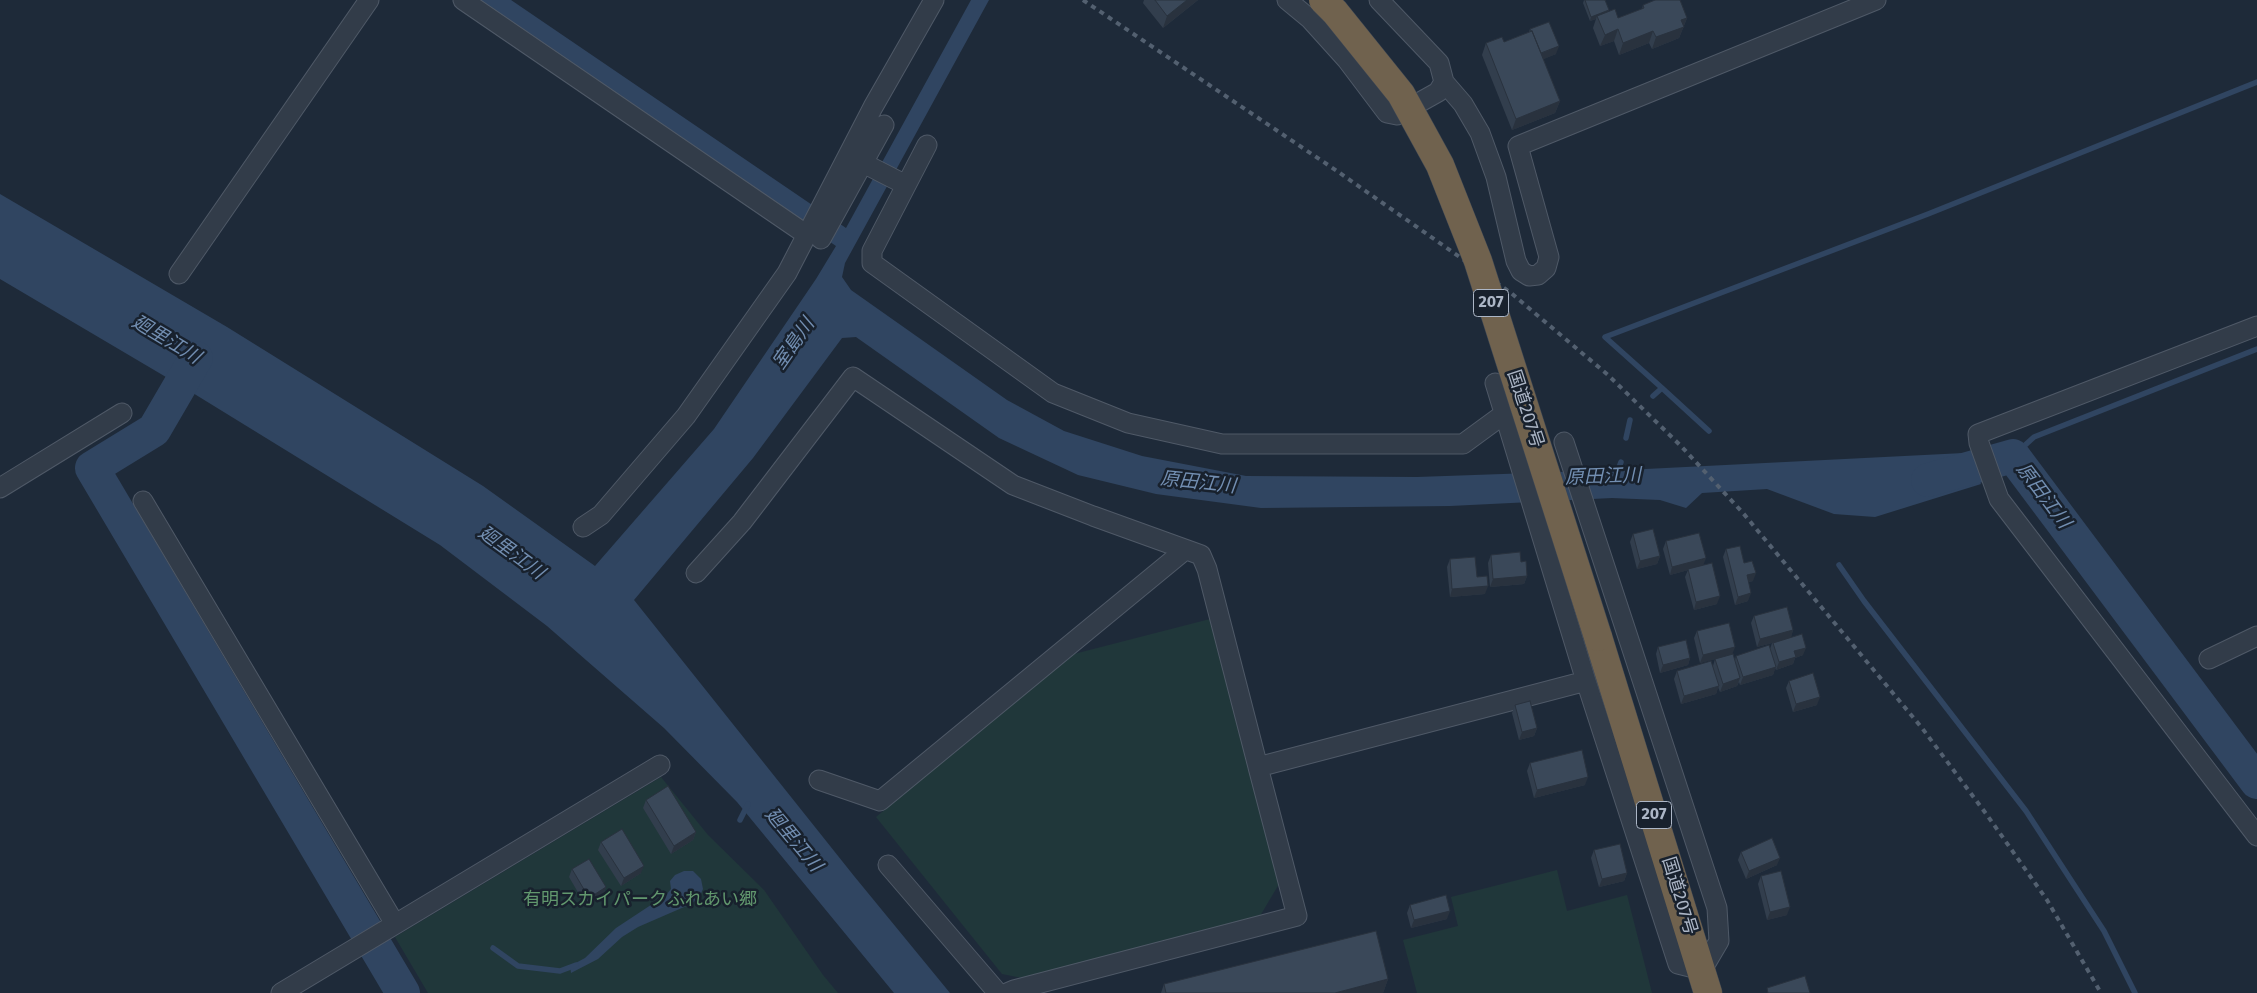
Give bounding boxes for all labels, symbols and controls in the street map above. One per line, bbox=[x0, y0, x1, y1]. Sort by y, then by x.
road number: 207 bbox=[1474, 290, 1508, 316]
water label: 廻里江川 bbox=[128, 311, 204, 369]
water label: 室島川 bbox=[768, 314, 820, 374]
street label: 国道207号 bbox=[1502, 367, 1548, 451]
water label: 原田江川 bbox=[2011, 459, 2075, 533]
water label: 原田江川 bbox=[1565, 464, 1641, 490]
water label: 原田江川 bbox=[1159, 468, 1237, 498]
water label: 廻里江川 bbox=[474, 521, 548, 585]
road number: 207 bbox=[1636, 802, 1672, 828]
water label: 廻里江川 bbox=[760, 804, 826, 876]
street label: 国道207号 bbox=[1657, 854, 1701, 938]
park label: 有明スカイパークふれあい郷 bbox=[523, 889, 757, 911]

